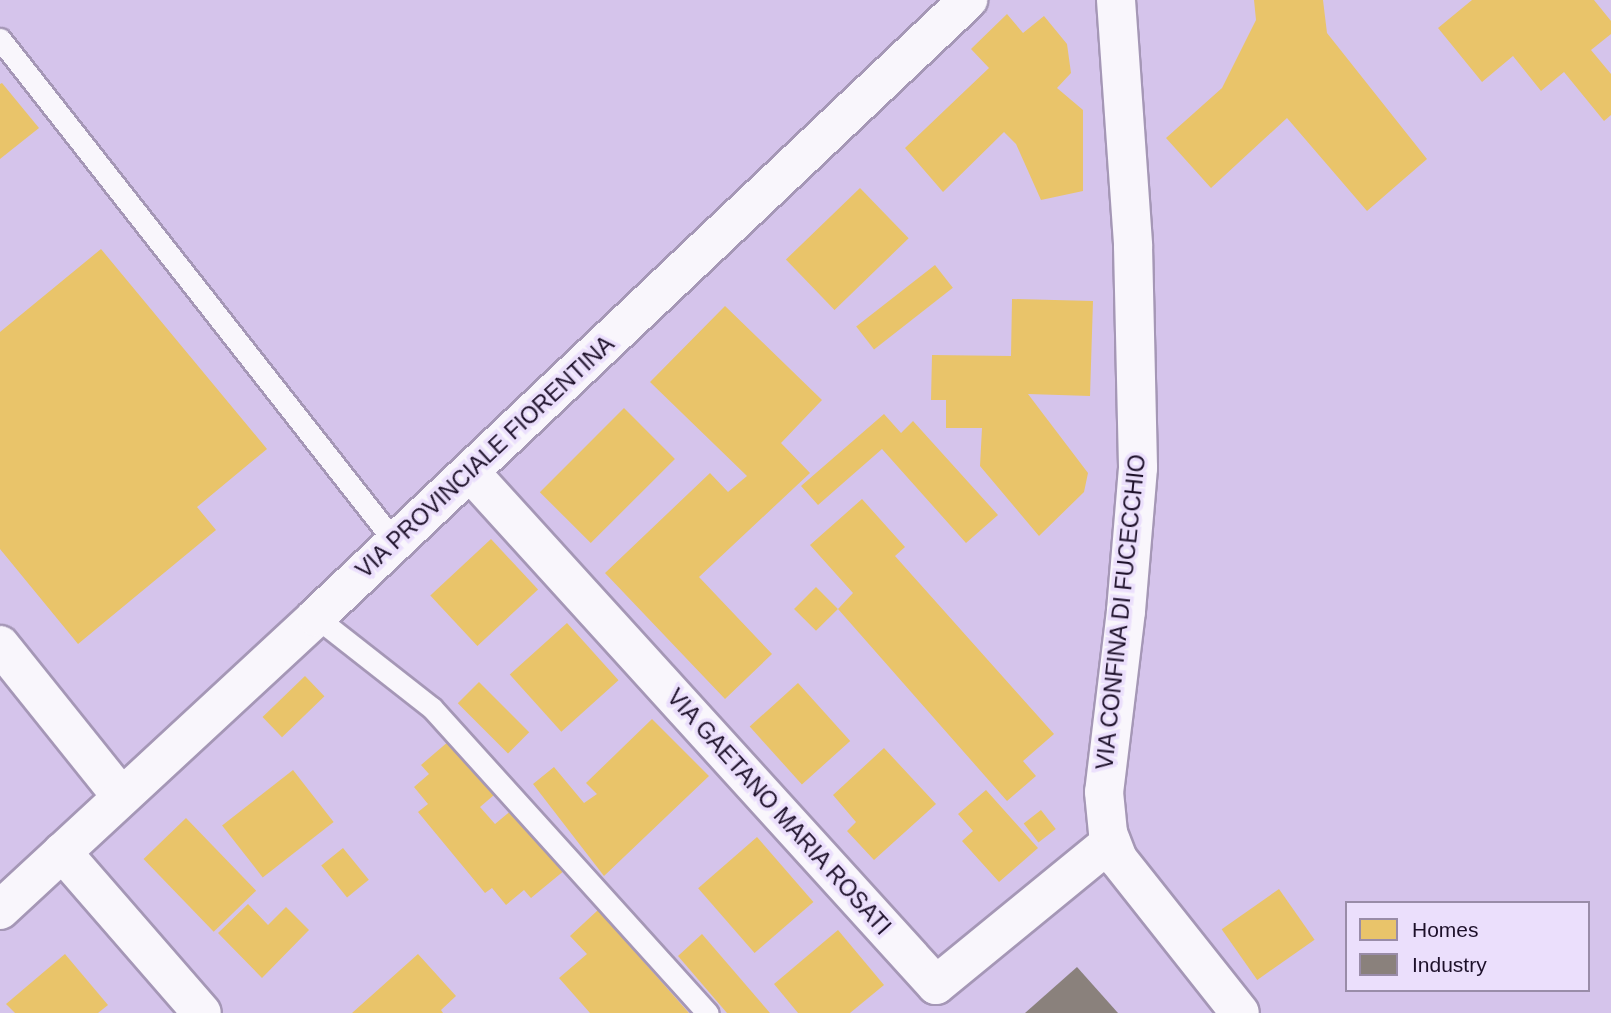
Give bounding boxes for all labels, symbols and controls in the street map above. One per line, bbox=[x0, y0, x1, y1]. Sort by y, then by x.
street label: VIA PROVINCIALE FIORENTINA bbox=[350, 330, 620, 584]
street label: VIA CONFINA DI FUCECCHIO bbox=[1091, 452, 1151, 772]
street label: VIA GAETANO MARIA ROSATI bbox=[660, 682, 898, 942]
legend bbox=[1345, 901, 1590, 992]
text: Homes bbox=[1412, 918, 1479, 941]
text: Industry bbox=[1412, 953, 1487, 976]

